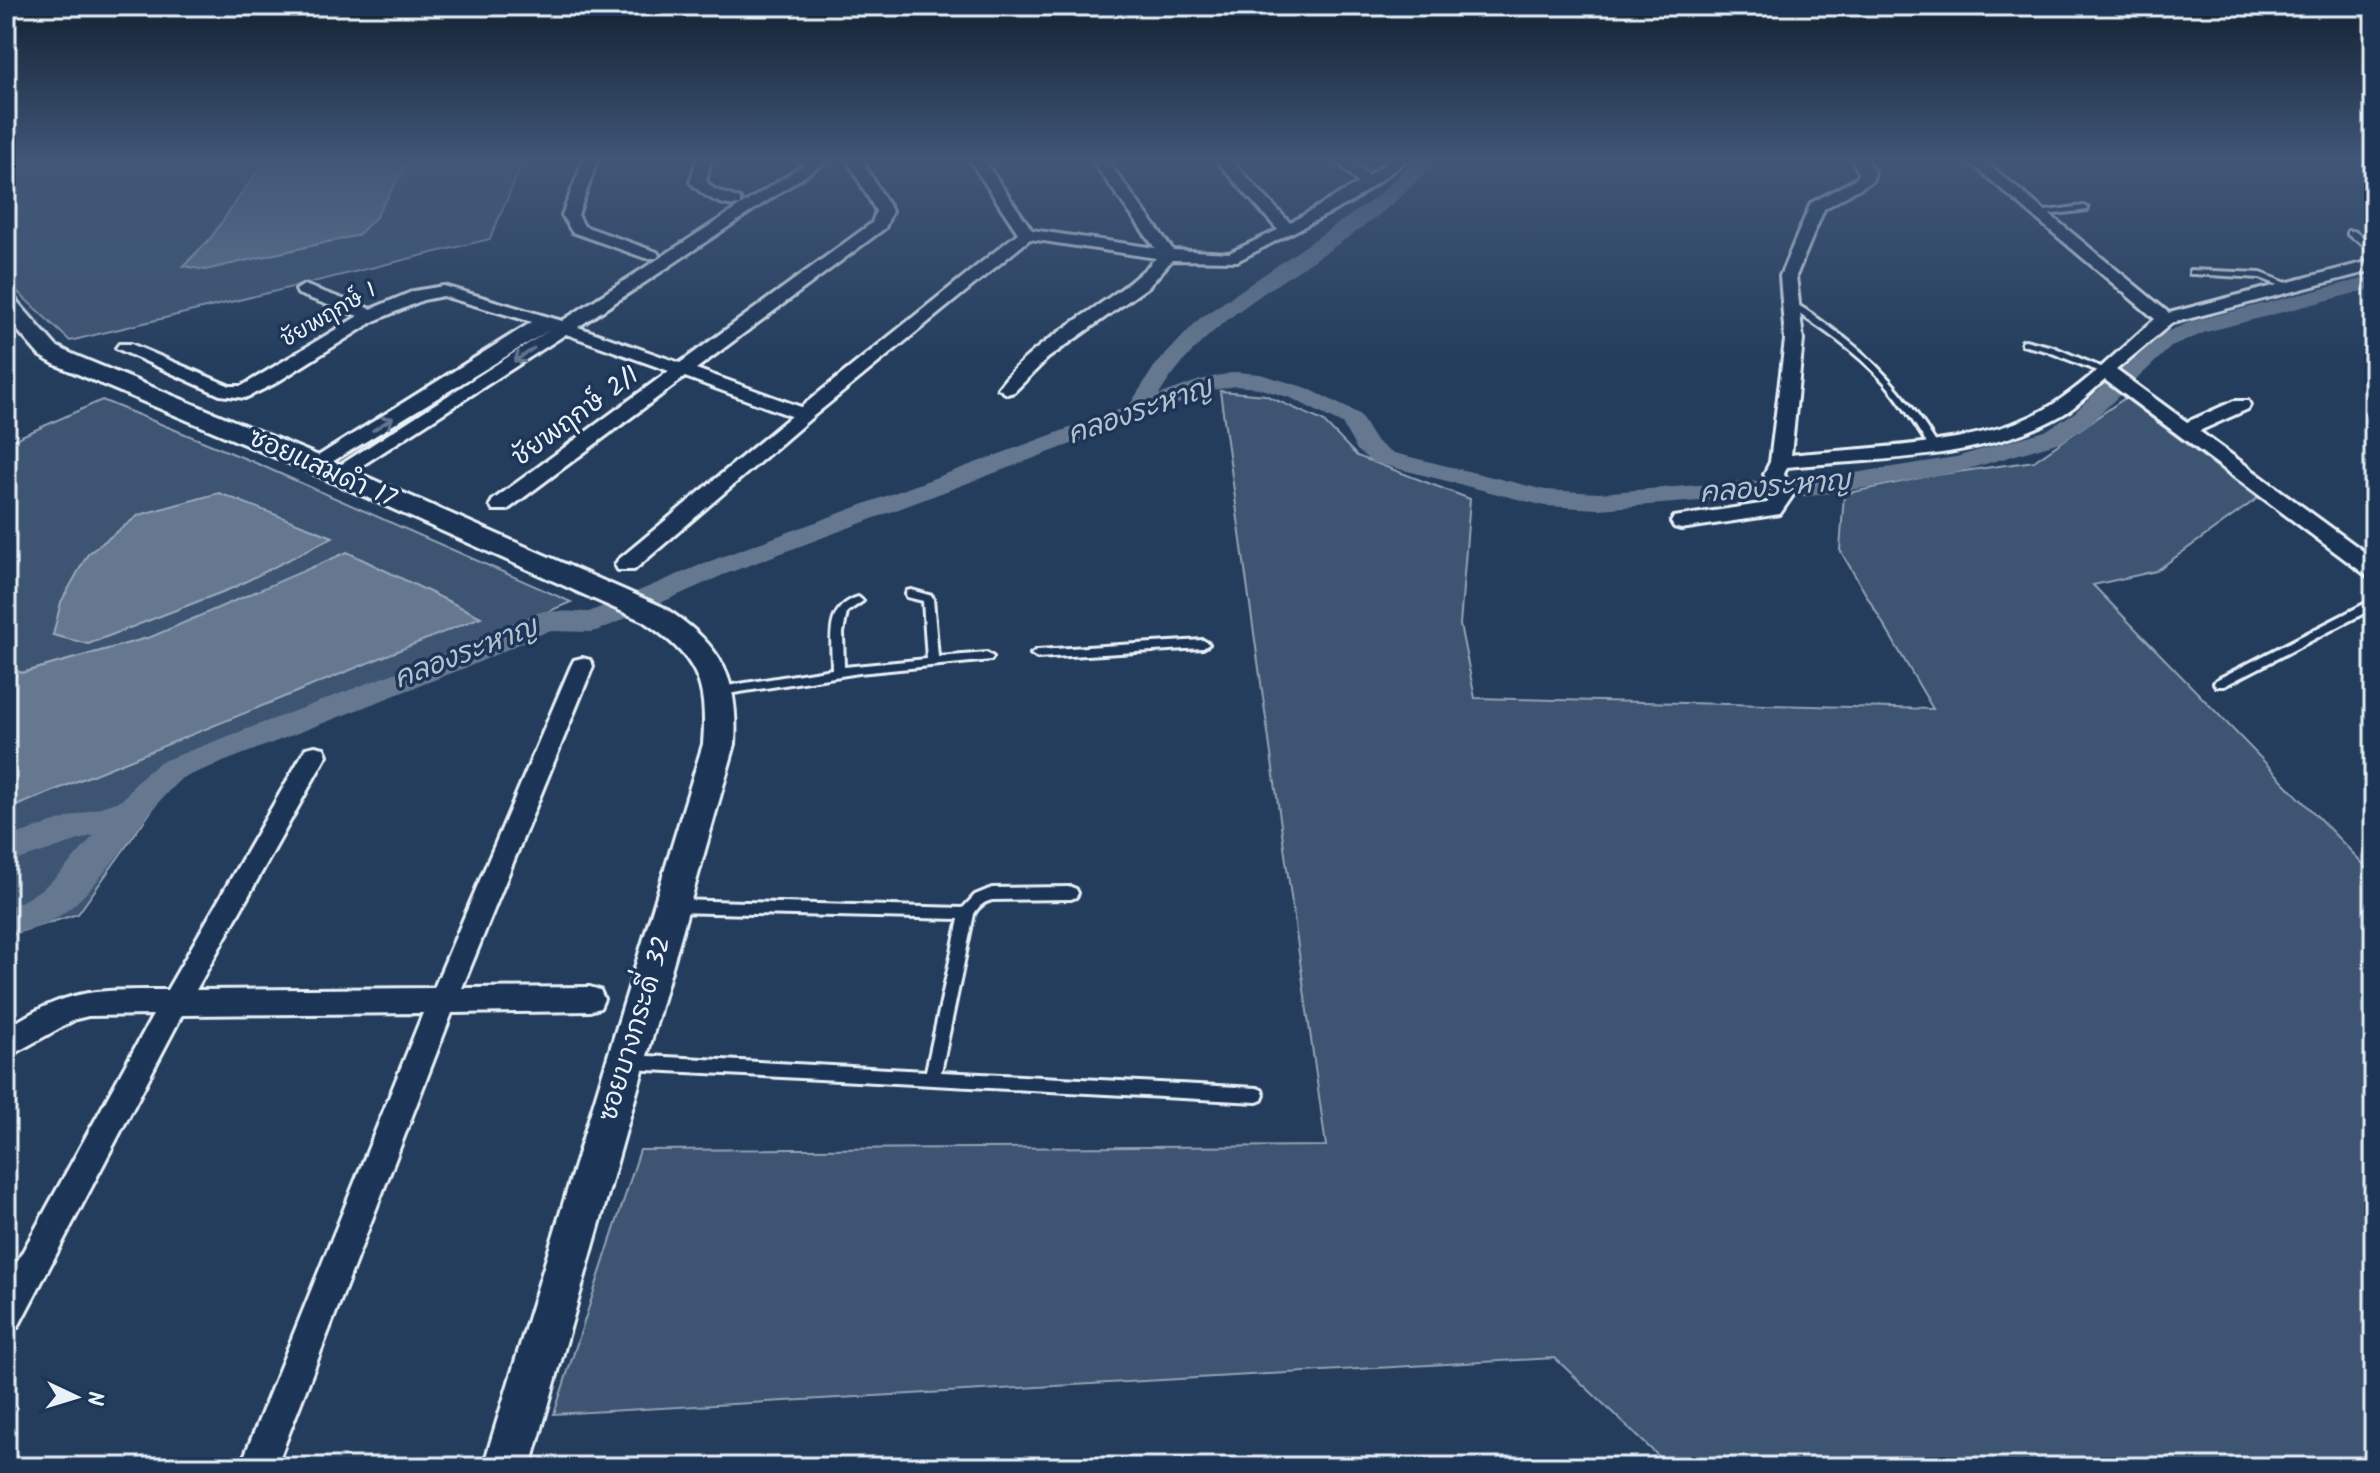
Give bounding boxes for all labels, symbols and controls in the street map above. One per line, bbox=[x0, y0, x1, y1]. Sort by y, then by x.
street label: ชัยพฤกษ์ 1 bbox=[274, 274, 384, 358]
one-way arrow bbox=[513, 347, 535, 364]
street label: ชัยพฤกษ์ 2/1 bbox=[503, 356, 649, 478]
water label: คลองระหาญ bbox=[1061, 365, 1221, 458]
one-way arrow bbox=[371, 415, 394, 431]
street label: ซอยแสมดำ 17 bbox=[241, 418, 404, 521]
water label: คลองระหาญ bbox=[1698, 459, 1855, 517]
water label: คลองระหาญ bbox=[388, 605, 547, 702]
street label: ซอยบางกระดี่ 32 bbox=[583, 930, 684, 1127]
north arrow bbox=[36, 1357, 116, 1437]
text: N bbox=[76, 1390, 111, 1406]

